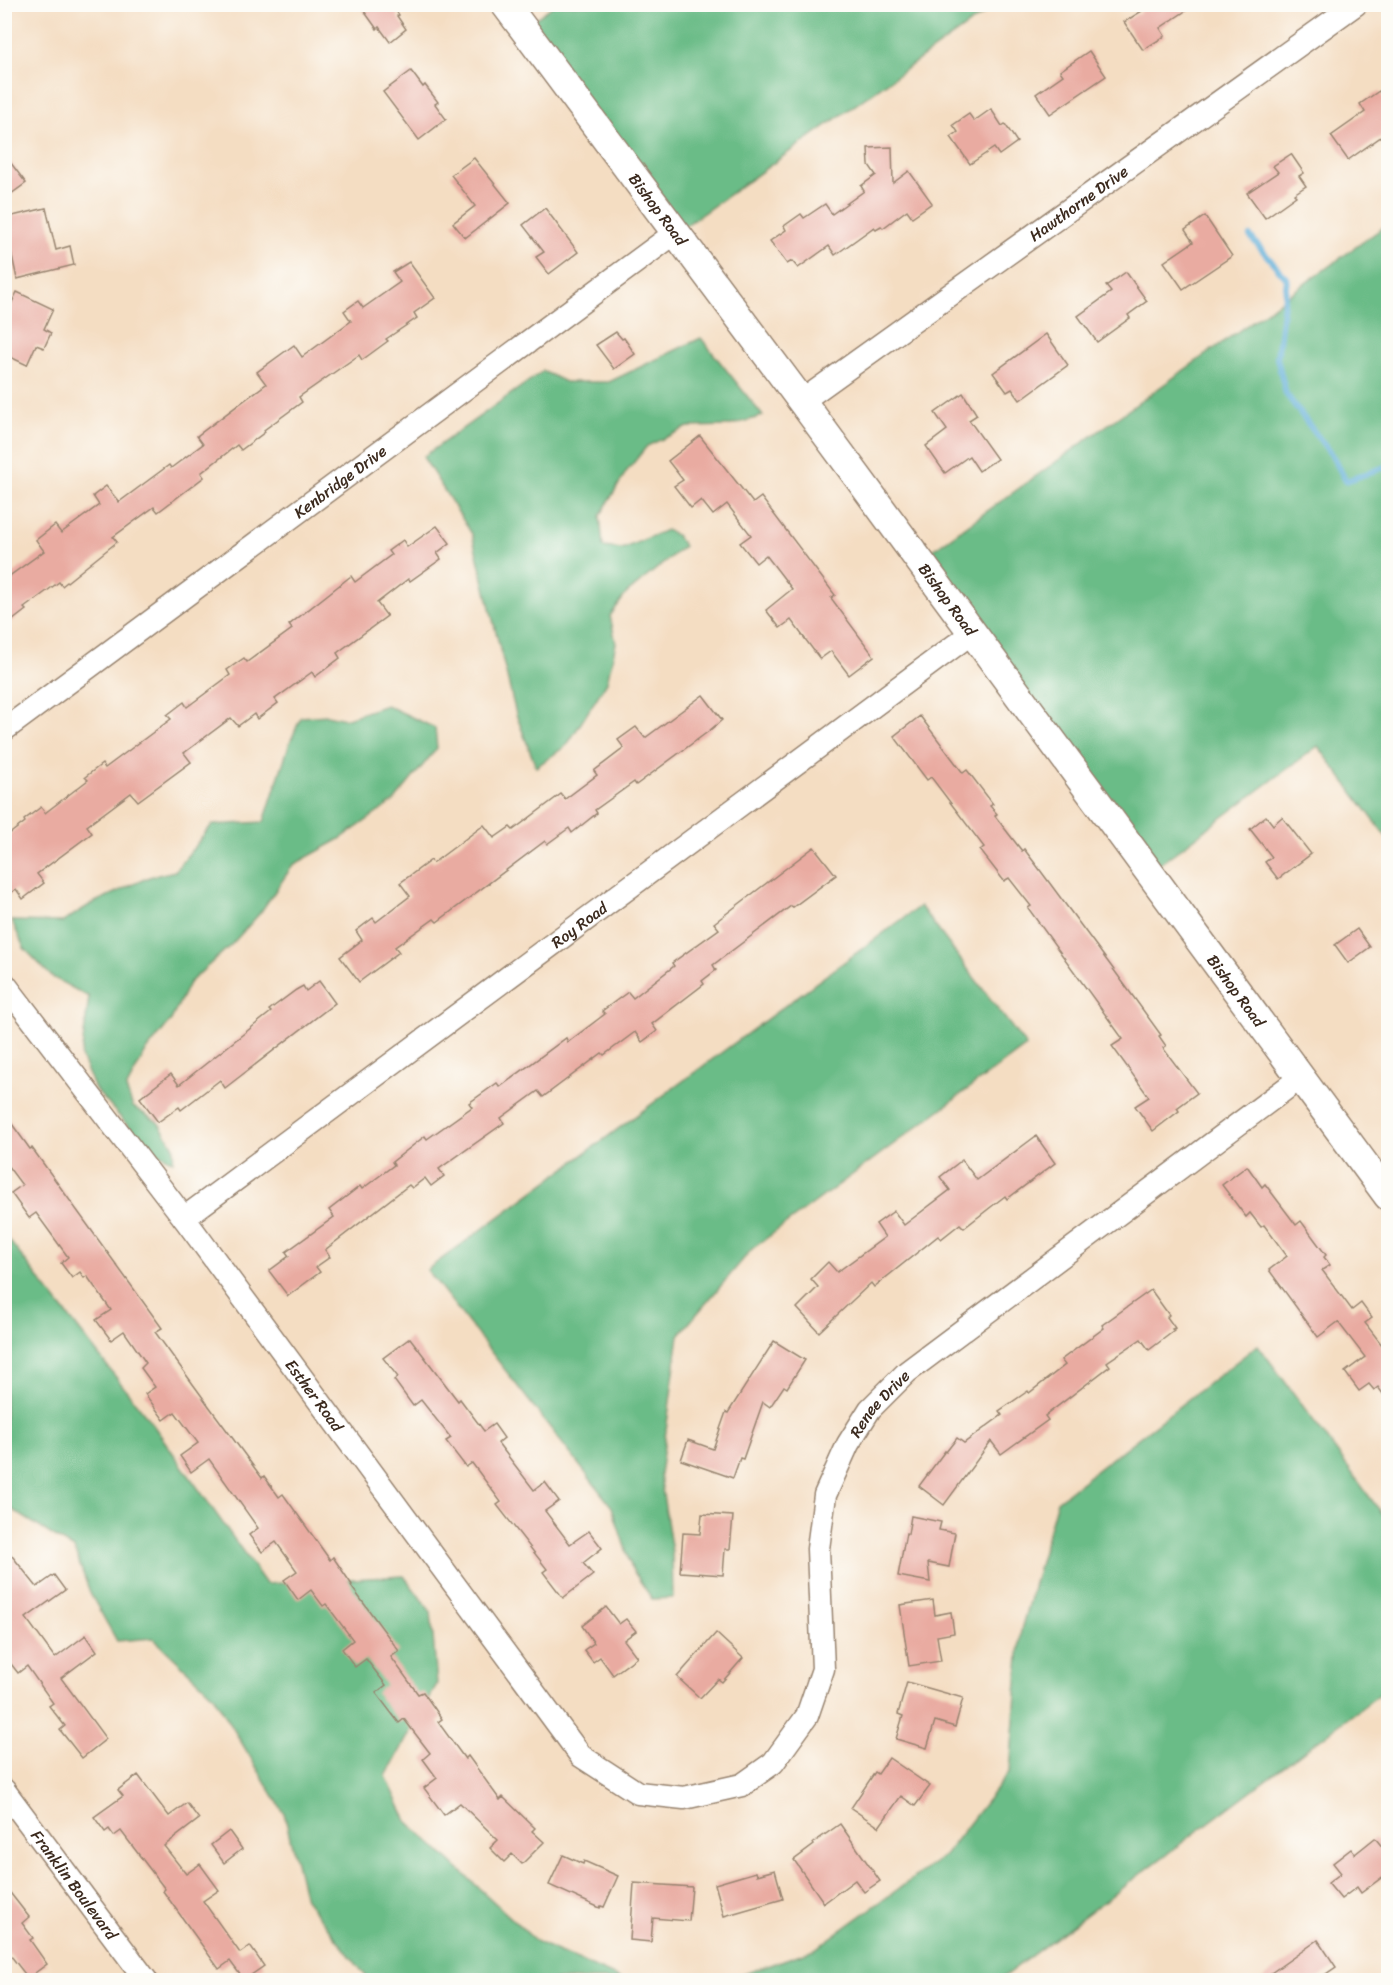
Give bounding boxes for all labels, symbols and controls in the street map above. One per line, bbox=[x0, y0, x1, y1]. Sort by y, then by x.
street label: Hawthorne Drive bbox=[1022, 157, 1134, 249]
street label: Bishop Road bbox=[621, 166, 696, 253]
street label: Kenbridge Drive bbox=[287, 437, 393, 526]
street label: Bishop Road bbox=[911, 556, 986, 643]
street label: Roy Road bbox=[544, 893, 615, 956]
street label: Bishop Road bbox=[1199, 948, 1274, 1035]
street label: Esther Road bbox=[278, 1352, 352, 1439]
street label: Renee Drive bbox=[841, 1362, 917, 1443]
street label: Franklin Boulevard bbox=[23, 1823, 127, 1947]

